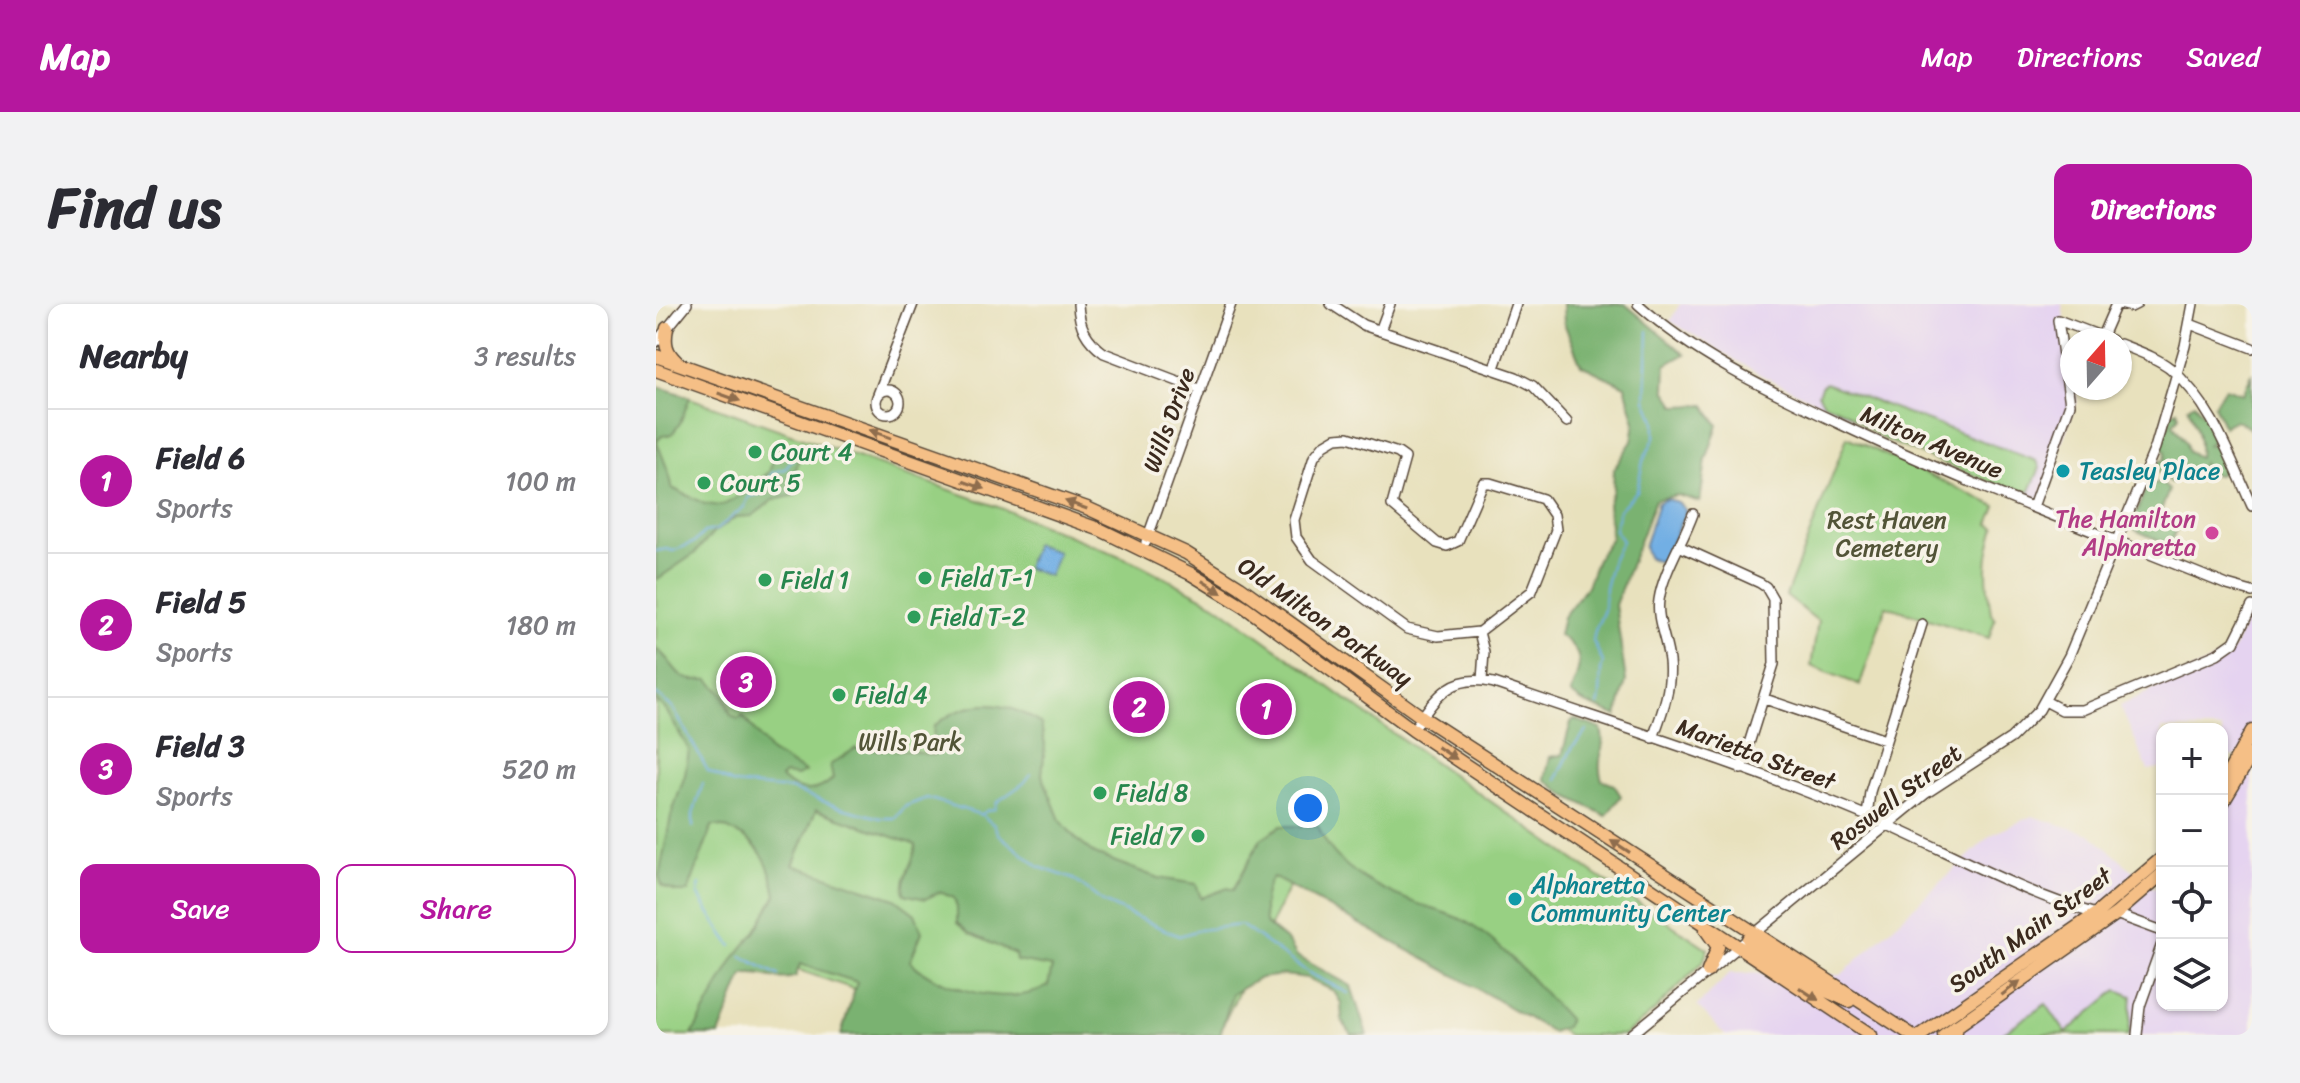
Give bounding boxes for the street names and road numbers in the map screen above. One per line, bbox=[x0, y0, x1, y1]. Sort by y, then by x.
street label: Wills Drive bbox=[1131, 362, 1207, 478]
street label: Milton Avenue bbox=[1854, 393, 2010, 491]
street label: Old Milton Parkway bbox=[1228, 546, 1422, 699]
street label: Marietta Street bbox=[1670, 706, 1843, 803]
street label: Roswell Street bbox=[1821, 733, 1971, 861]
street label: South Main Street bbox=[1939, 855, 2122, 1004]

